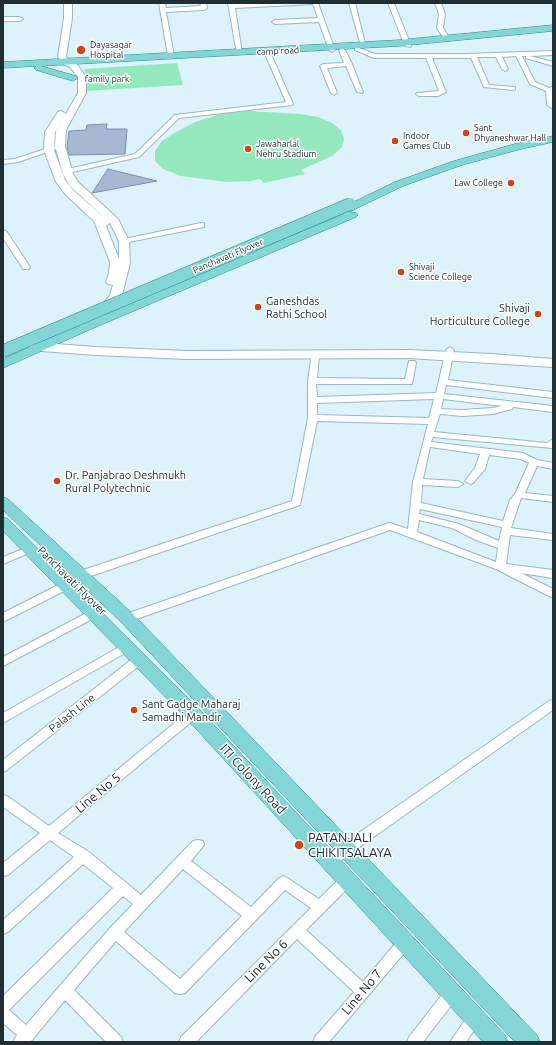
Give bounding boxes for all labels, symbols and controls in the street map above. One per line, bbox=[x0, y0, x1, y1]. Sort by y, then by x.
place label: Dayasagar Hospital bbox=[90, 40, 132, 61]
marker: Dayasagar Hospital bbox=[75, 44, 87, 56]
street label: camp road bbox=[257, 44, 299, 58]
park label: family park bbox=[85, 74, 129, 84]
place label: Sant Dhyaneshwar Hall bbox=[474, 123, 546, 144]
marker: Sant Dhyaneshwar Hall bbox=[461, 128, 471, 138]
place label: Indoor Games Club bbox=[403, 131, 451, 152]
marker: Indoor Games Club bbox=[390, 136, 400, 146]
place label: Jawaharlal Nehru Stadium bbox=[256, 139, 316, 160]
marker: Jawaharlal Nehru Stadium bbox=[243, 144, 253, 154]
place label: Law College bbox=[454, 178, 503, 188]
marker: Law College bbox=[506, 178, 516, 188]
street label: Panchavati Flyover bbox=[191, 236, 265, 276]
place label: Shivaji Science College bbox=[409, 262, 472, 283]
marker: Shivaji Science College bbox=[396, 267, 406, 277]
place label: Ganeshdas Rathi School bbox=[266, 294, 327, 320]
place label: Shivaji Horticulture College bbox=[430, 301, 530, 327]
marker: Ganeshdas Rathi School bbox=[253, 302, 263, 312]
marker: Shivaji Horticulture College bbox=[533, 309, 543, 319]
place label: Dr. Panjabrao Deshmukh Rural Polytechnic bbox=[65, 468, 186, 494]
marker: Dr. Panjabrao Deshmukh Rural Polytechnic bbox=[52, 476, 62, 486]
street label: Panchavati Flyover bbox=[35, 544, 109, 618]
street label: Palash Line bbox=[46, 691, 98, 735]
place label: Sant Gadge Maharaj Samadhi Mandir bbox=[142, 697, 240, 723]
marker: Sant Gadge Maharaj Samadhi Mandir bbox=[129, 705, 139, 715]
street label: ITI Colony Road bbox=[217, 741, 289, 817]
street label: Line No 5 bbox=[72, 769, 124, 817]
place label: PATANJALI CHIKITSALAYA bbox=[308, 830, 392, 861]
marker: PATANJALI CHIKITSALAYA bbox=[293, 839, 305, 851]
street label: Line No 6 bbox=[241, 936, 291, 986]
street label: Line No 7 bbox=[338, 966, 386, 1018]

